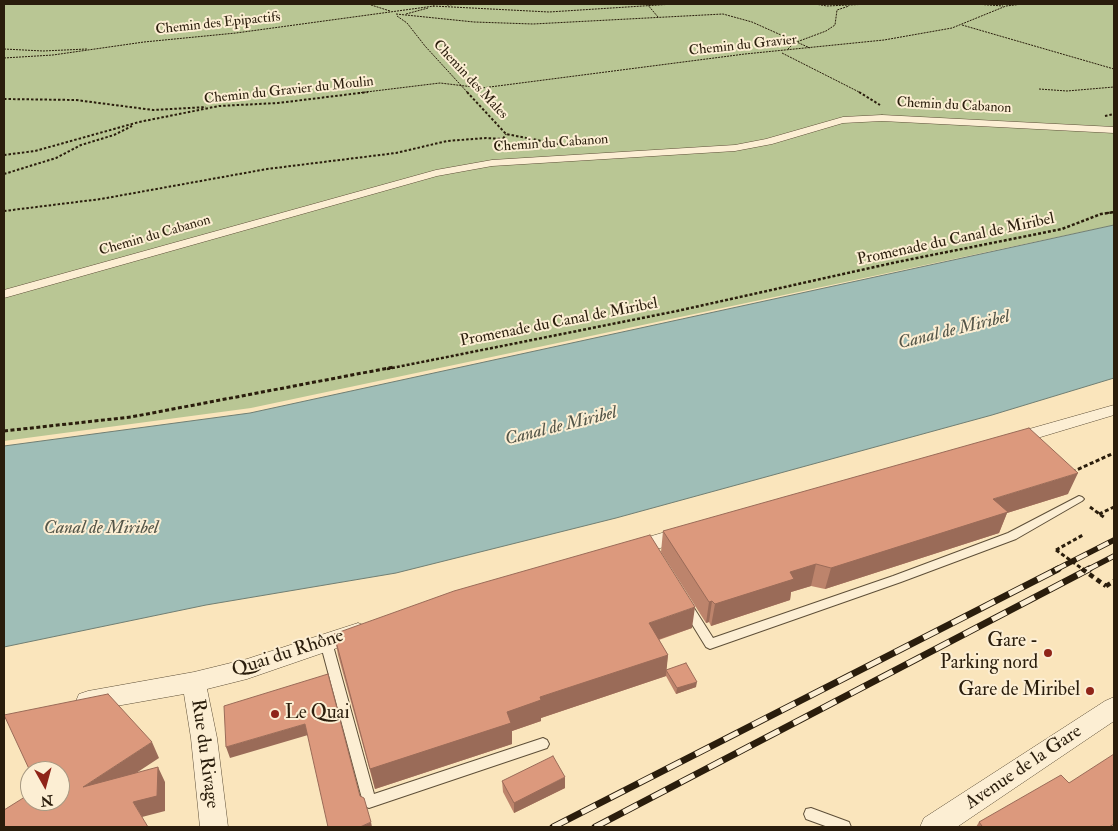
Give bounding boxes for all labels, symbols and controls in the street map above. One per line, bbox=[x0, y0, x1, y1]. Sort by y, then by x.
street label: Chemin des Epipactifs bbox=[155, 9, 281, 39]
street label: Chemin du Gravier bbox=[688, 32, 798, 60]
street label: Chemin des Males bbox=[429, 37, 511, 123]
street label: Chemin du Gravier du Moulin bbox=[203, 74, 375, 108]
street label: Chemin du Cabanon bbox=[896, 95, 1012, 117]
street label: Chemin du Cabanon bbox=[493, 132, 609, 156]
street label: Promenade du Canal de Miribel bbox=[856, 210, 1056, 270]
street label: Chemin du Cabanon bbox=[97, 212, 213, 260]
street label: Promenade du Canal de Miribel bbox=[458, 294, 660, 352]
water label: Canal de Miribel bbox=[896, 307, 1012, 355]
water label: Canal de Miribel bbox=[503, 403, 619, 451]
water label: Canal de Miribel bbox=[44, 518, 158, 540]
street label: Quai du Rhône bbox=[229, 625, 347, 683]
place label: Gare - Parking nord bbox=[940, 631, 1038, 675]
marker: Gare - Parking nord bbox=[1042, 647, 1054, 659]
place label: Gare de Miribel bbox=[958, 680, 1080, 702]
marker: Gare de Miribel bbox=[1084, 685, 1096, 697]
street label: Rue du Rivage bbox=[185, 698, 223, 810]
place label: Le Quai bbox=[285, 703, 349, 725]
marker: Le Quai bbox=[269, 708, 281, 720]
street label: Avenue de la Gare bbox=[961, 721, 1087, 815]
north arrow bbox=[20, 761, 70, 811]
text: N bbox=[40, 791, 54, 810]

